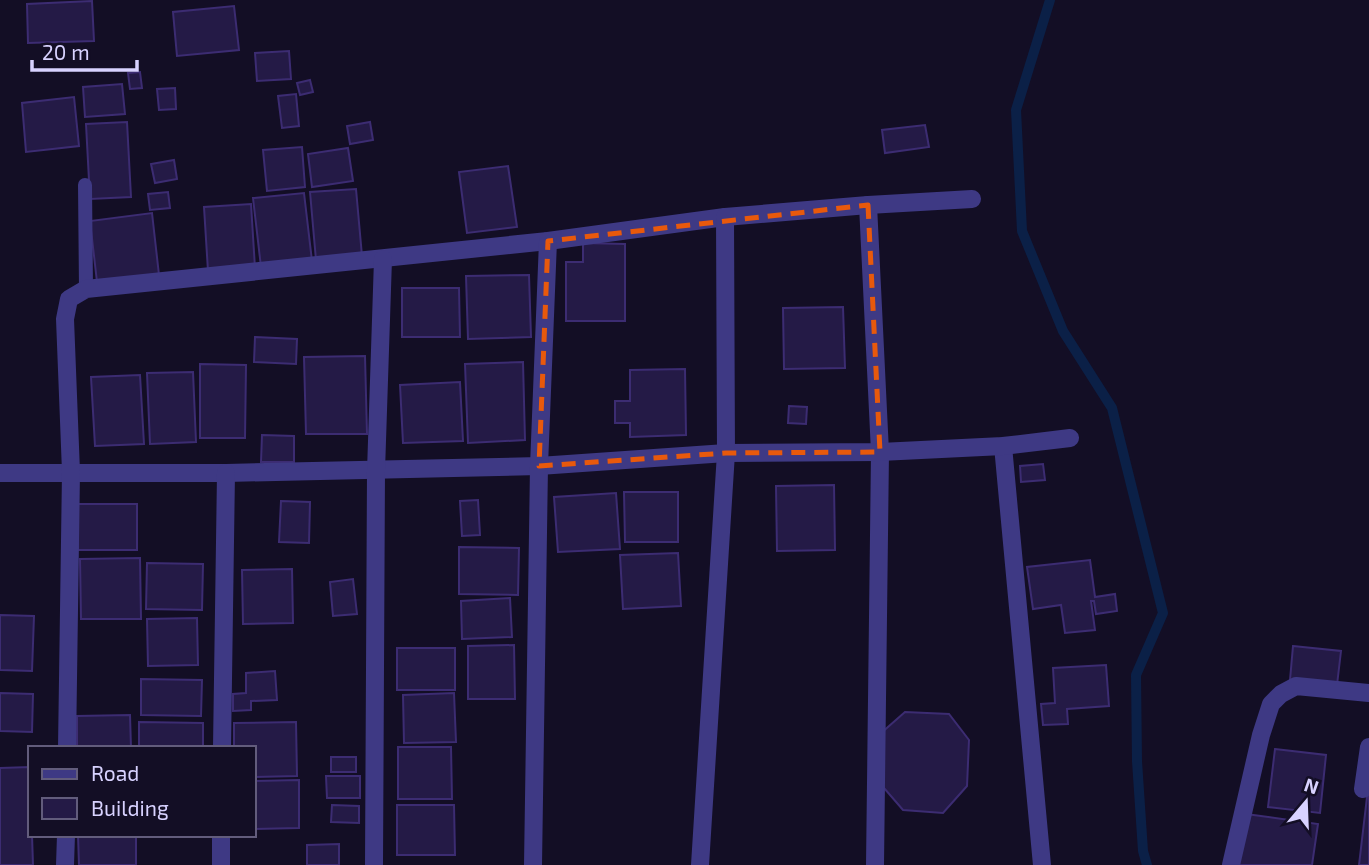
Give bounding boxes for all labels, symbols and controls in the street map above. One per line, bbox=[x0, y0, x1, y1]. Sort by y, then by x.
scale bar bbox=[32, 28, 136, 72]
text: 20 m bbox=[42, 39, 90, 64]
legend bbox=[28, 746, 256, 837]
text: Road bbox=[91, 760, 139, 785]
north arrow bbox=[1271, 767, 1341, 837]
text: N bbox=[1301, 772, 1322, 799]
text: Building bbox=[91, 795, 169, 820]

